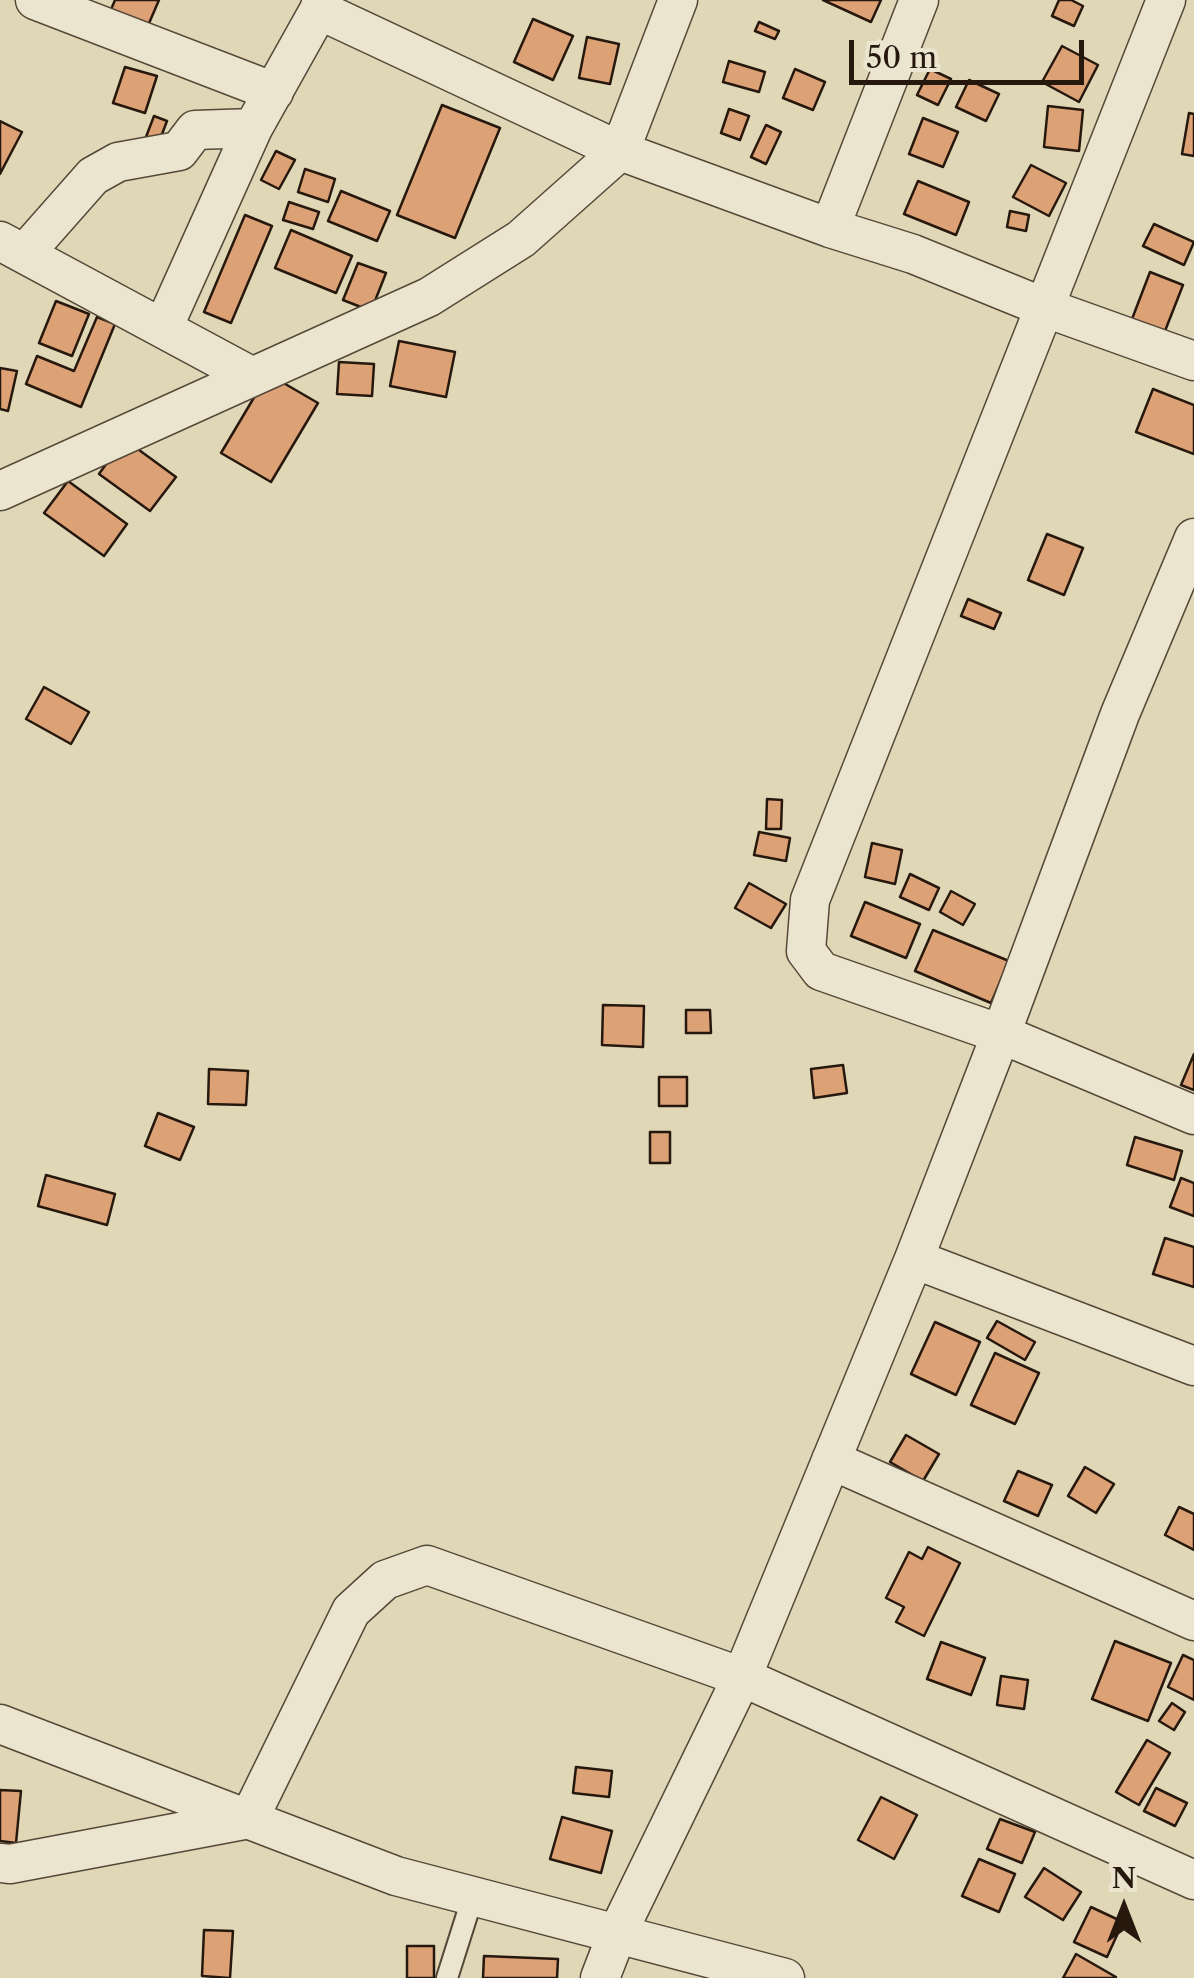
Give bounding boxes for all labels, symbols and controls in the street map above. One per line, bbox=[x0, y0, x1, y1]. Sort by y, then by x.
scale bar bbox=[854, 20, 1089, 82]
text: 50 m bbox=[866, 39, 937, 76]
north arrow bbox=[1074, 1858, 1174, 1958]
text: N bbox=[1112, 1861, 1136, 1895]

